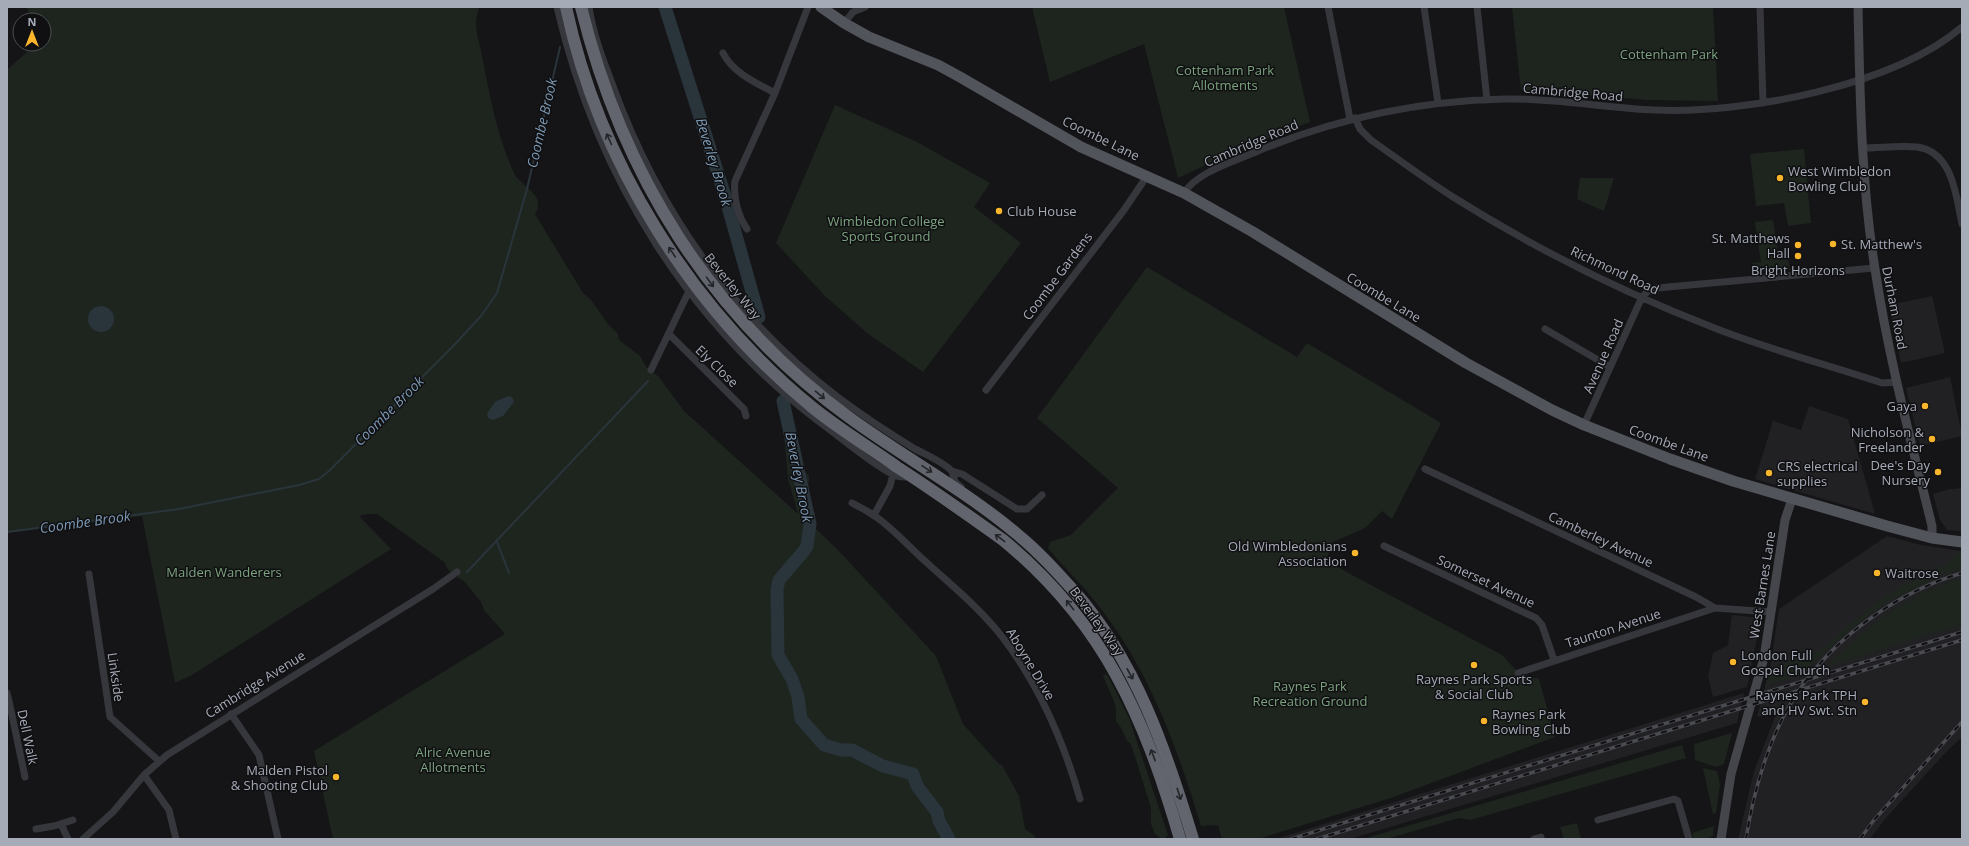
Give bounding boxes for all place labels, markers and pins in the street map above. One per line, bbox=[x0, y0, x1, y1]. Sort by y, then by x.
place label: West Wimbledon Bowling Club bbox=[1788, 162, 1891, 195]
marker: West Wimbledon Bowling Club bbox=[1775, 173, 1785, 183]
place label: Club House bbox=[1007, 202, 1077, 220]
marker: Club House bbox=[994, 206, 1004, 216]
place label: St. Matthews Hall bbox=[1712, 229, 1790, 262]
place label: St. Matthew's bbox=[1841, 235, 1922, 253]
marker: St. Matthew's bbox=[1828, 239, 1838, 249]
marker: St. Matthews Hall bbox=[1793, 240, 1803, 250]
marker: Bright Horizons bbox=[1793, 251, 1803, 261]
place label: Bright Horizons bbox=[1751, 261, 1845, 279]
place label: Gaya bbox=[1887, 397, 1917, 415]
marker: Gaya bbox=[1920, 401, 1930, 411]
place label: Nicholson & Freelander bbox=[1851, 423, 1925, 456]
marker: Nicholson & Freelander bbox=[1927, 434, 1937, 444]
place label: Dee's Day Nursery bbox=[1870, 456, 1930, 489]
place label: CRS electrical supplies bbox=[1777, 457, 1858, 490]
marker: Dee's Day Nursery bbox=[1933, 467, 1943, 477]
marker: CRS electrical supplies bbox=[1764, 468, 1774, 478]
place label: Old Wimbledonians Association bbox=[1228, 537, 1347, 570]
marker: Old Wimbledonians Association bbox=[1350, 548, 1360, 558]
place label: Waitrose bbox=[1885, 564, 1939, 582]
marker: Waitrose bbox=[1872, 568, 1882, 578]
place label: London Full Gospel Church bbox=[1741, 646, 1830, 679]
marker: London Full Gospel Church bbox=[1728, 657, 1738, 667]
marker: Raynes Park Sports & Social Club bbox=[1469, 660, 1479, 670]
place label: Raynes Park Sports & Social Club bbox=[1416, 670, 1532, 703]
place label: Raynes Park TPH and HV Swt. Stn bbox=[1755, 686, 1857, 719]
marker: Raynes Park TPH and HV Swt. Stn bbox=[1860, 697, 1870, 707]
place label: Raynes Park Bowling Club bbox=[1492, 705, 1571, 738]
marker: Raynes Park Bowling Club bbox=[1479, 716, 1489, 726]
place label: Malden Pistol & Shooting Club bbox=[231, 761, 328, 794]
marker: Malden Pistol & Shooting Club bbox=[331, 772, 341, 782]

